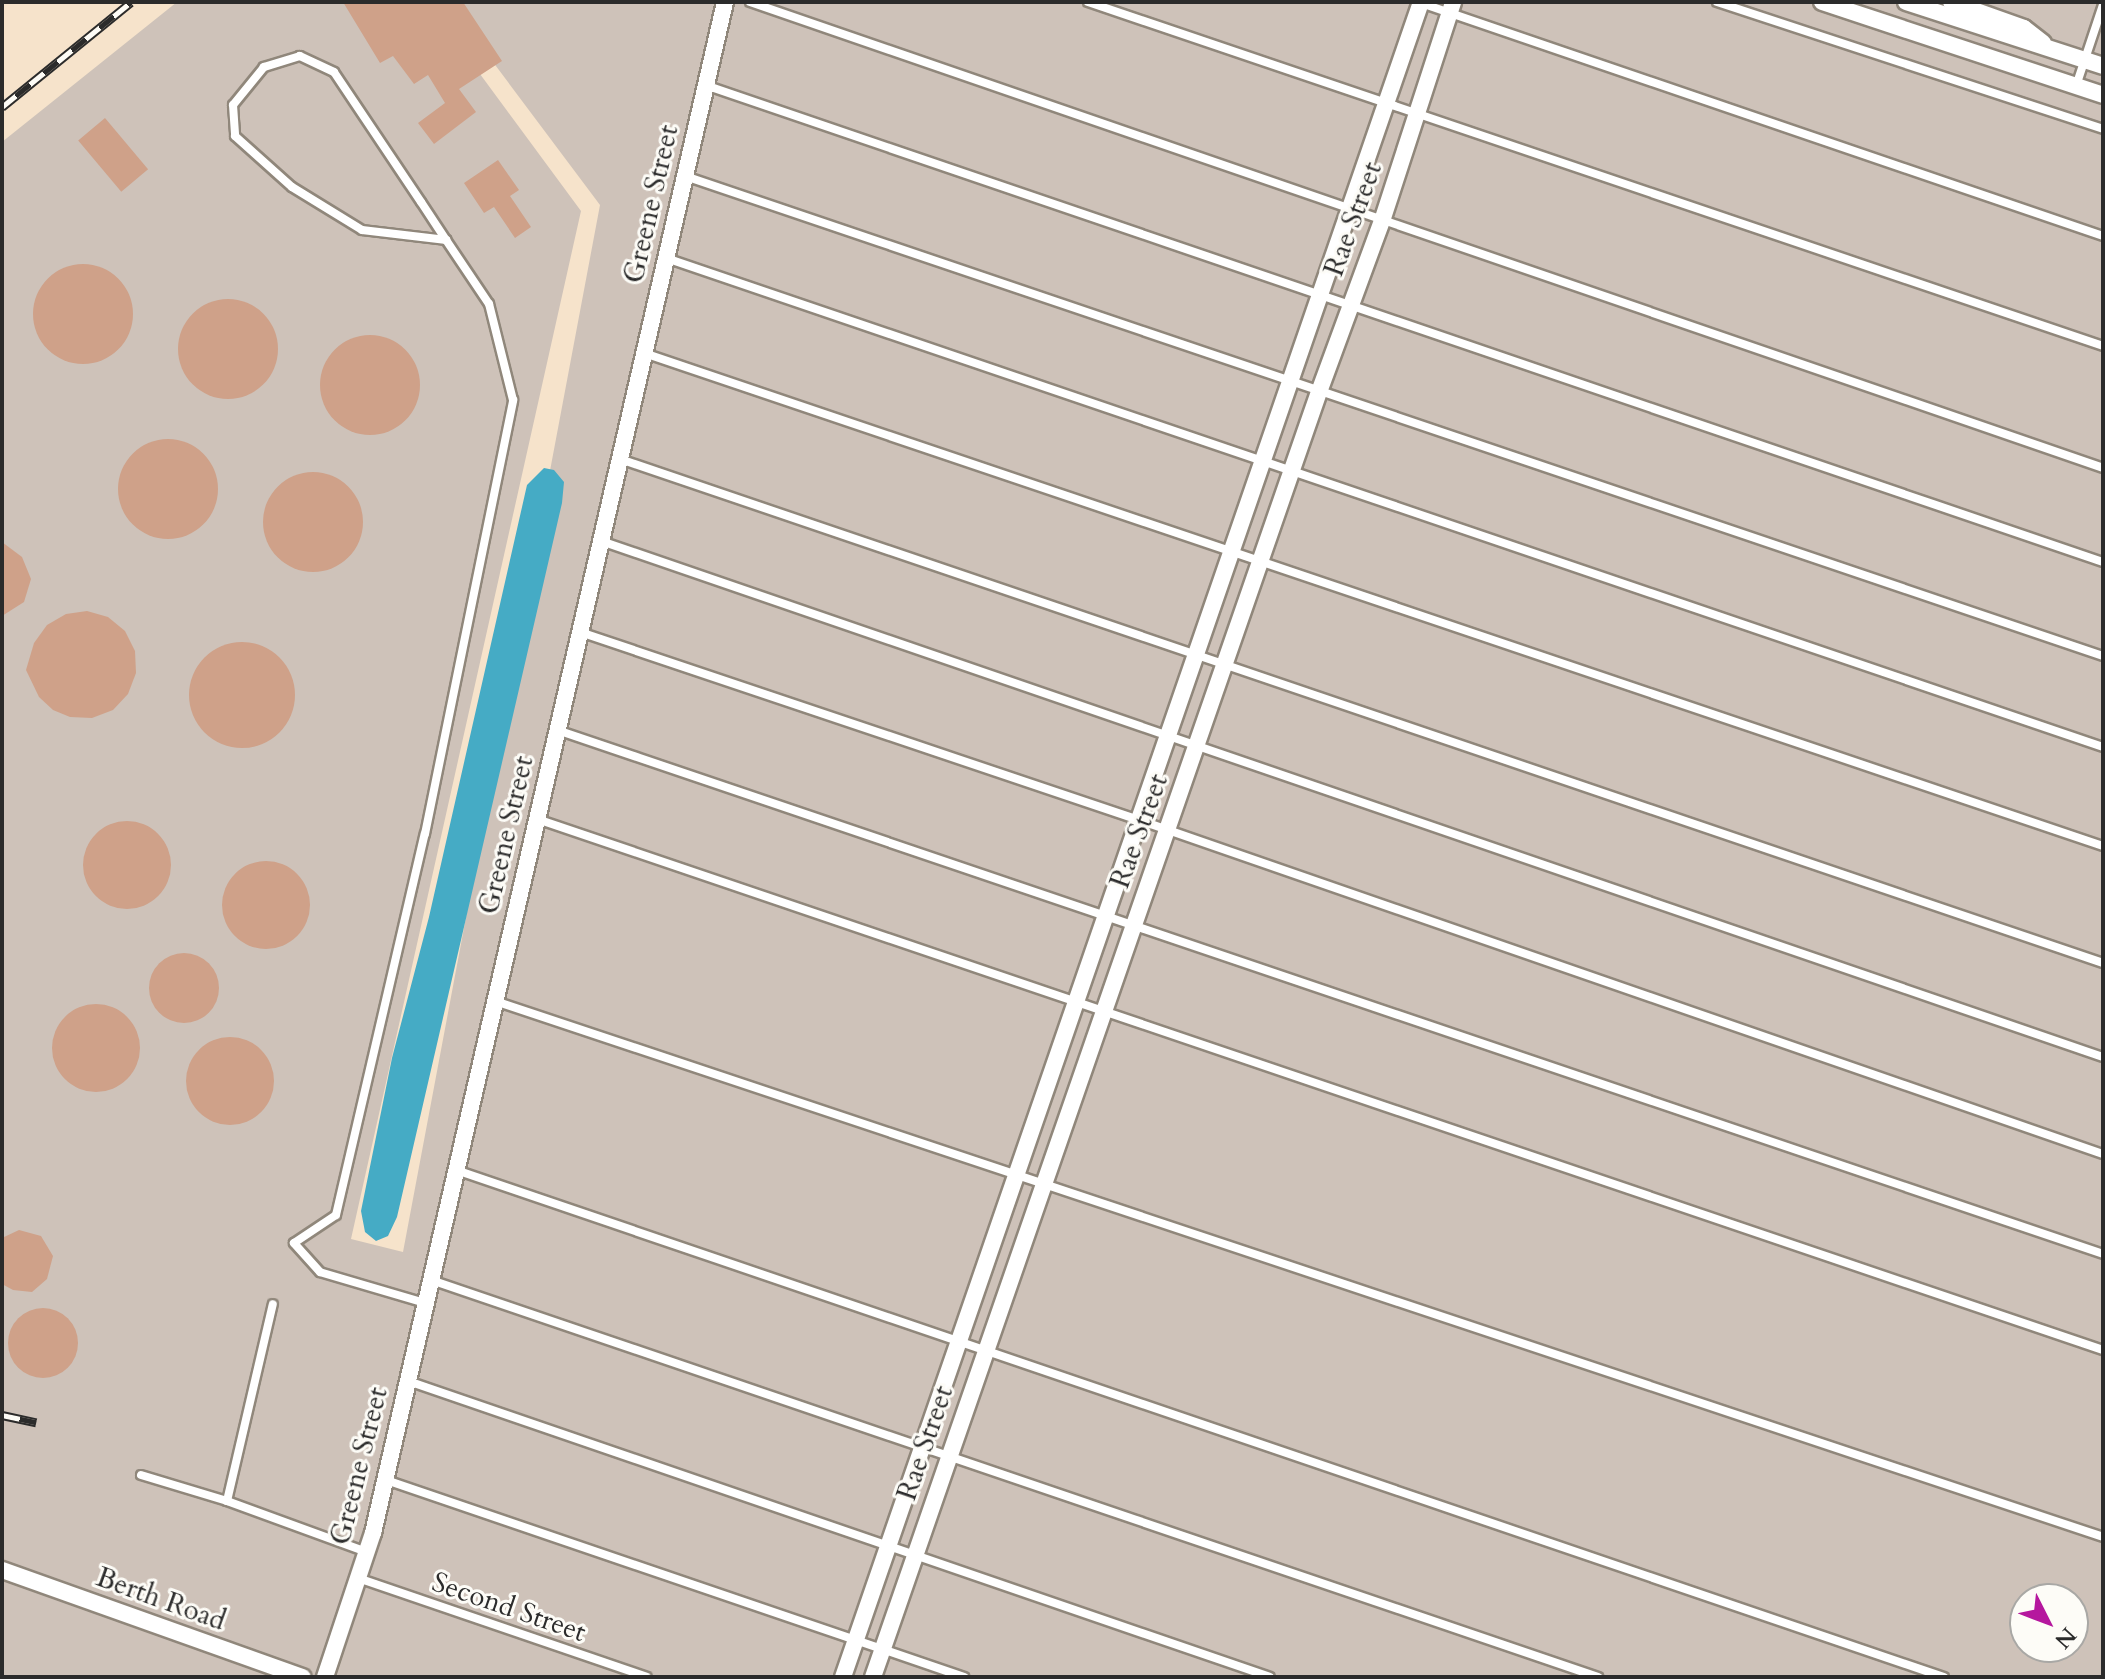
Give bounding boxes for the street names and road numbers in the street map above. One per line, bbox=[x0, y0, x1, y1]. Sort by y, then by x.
street label: Greene Street bbox=[616, 122, 686, 286]
street label: Rae Street bbox=[1317, 157, 1389, 281]
street label: Greene Street bbox=[471, 753, 541, 917]
street label: Rae Street bbox=[1103, 769, 1175, 893]
street label: Rae Street bbox=[890, 1381, 960, 1505]
street label: Greene Street bbox=[323, 1384, 395, 1548]
street label: Berth Road bbox=[92, 1560, 230, 1638]
street label: Second Street bbox=[428, 1565, 590, 1649]

